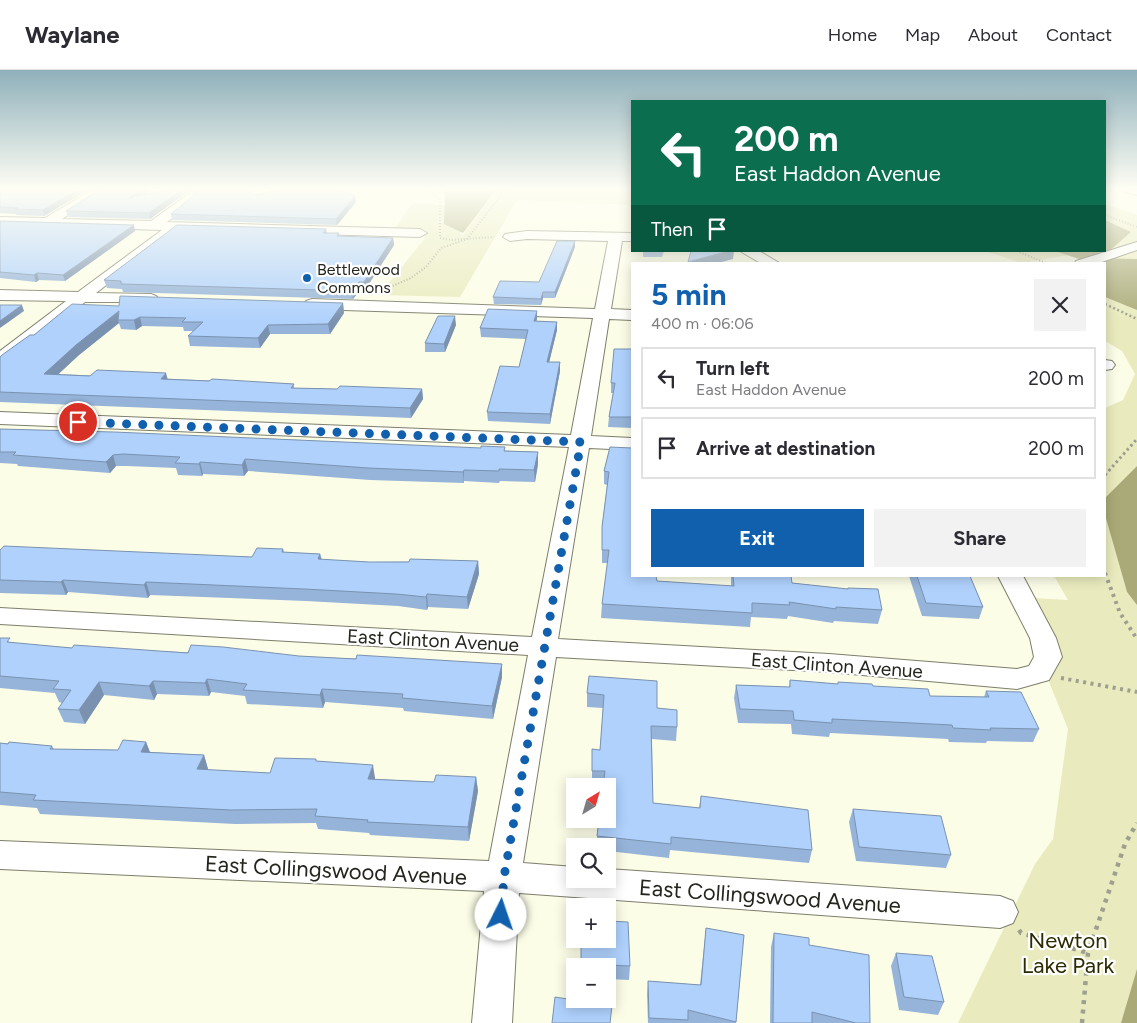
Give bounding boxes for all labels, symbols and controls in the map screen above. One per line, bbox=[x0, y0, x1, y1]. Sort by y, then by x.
text: Waylane bbox=[25, 20, 120, 49]
text: Home bbox=[828, 24, 877, 46]
text: Map bbox=[905, 24, 940, 46]
text: About bbox=[968, 24, 1018, 46]
text: Contact bbox=[1046, 24, 1112, 46]
text: 200 m bbox=[734, 118, 838, 160]
icon: left bbox=[651, 120, 716, 185]
text: East Haddon Avenue bbox=[734, 160, 941, 187]
icon: arrive bbox=[703, 215, 731, 243]
text: Then bbox=[651, 218, 693, 241]
place label: Bettlewood Commons bbox=[317, 260, 400, 297]
marker: Bettlewood Commons bbox=[301, 272, 313, 284]
text: 5 min bbox=[651, 276, 727, 313]
button: close bbox=[1034, 279, 1086, 331]
text: 400 m · 06:06 bbox=[651, 314, 754, 333]
text: Turn left bbox=[696, 357, 770, 380]
icon: left bbox=[653, 364, 681, 392]
text: 200 m bbox=[1028, 367, 1084, 390]
text: East Haddon Avenue bbox=[696, 380, 846, 399]
pin bbox=[57, 401, 99, 443]
icon: arrive bbox=[64, 408, 92, 436]
icon: arrive bbox=[653, 434, 681, 462]
text: Arrive at destination bbox=[696, 437, 875, 460]
text: 200 m bbox=[1028, 437, 1084, 460]
button: Exit bbox=[651, 509, 864, 567]
button: Share bbox=[874, 509, 1086, 567]
street label: East Clinton Avenue bbox=[346, 625, 520, 656]
street label: East Clinton Avenue bbox=[750, 648, 924, 683]
north arrow bbox=[566, 778, 616, 828]
map controls bbox=[566, 778, 616, 1008]
button: search bbox=[566, 838, 616, 888]
street label: East Collingswood Avenue bbox=[204, 850, 468, 891]
street label: East Collingswood Avenue bbox=[638, 874, 902, 919]
position arrow bbox=[474, 888, 526, 940]
button: + bbox=[566, 898, 616, 948]
park label: Newton Lake Park bbox=[1022, 927, 1115, 979]
button: − bbox=[566, 958, 616, 1008]

